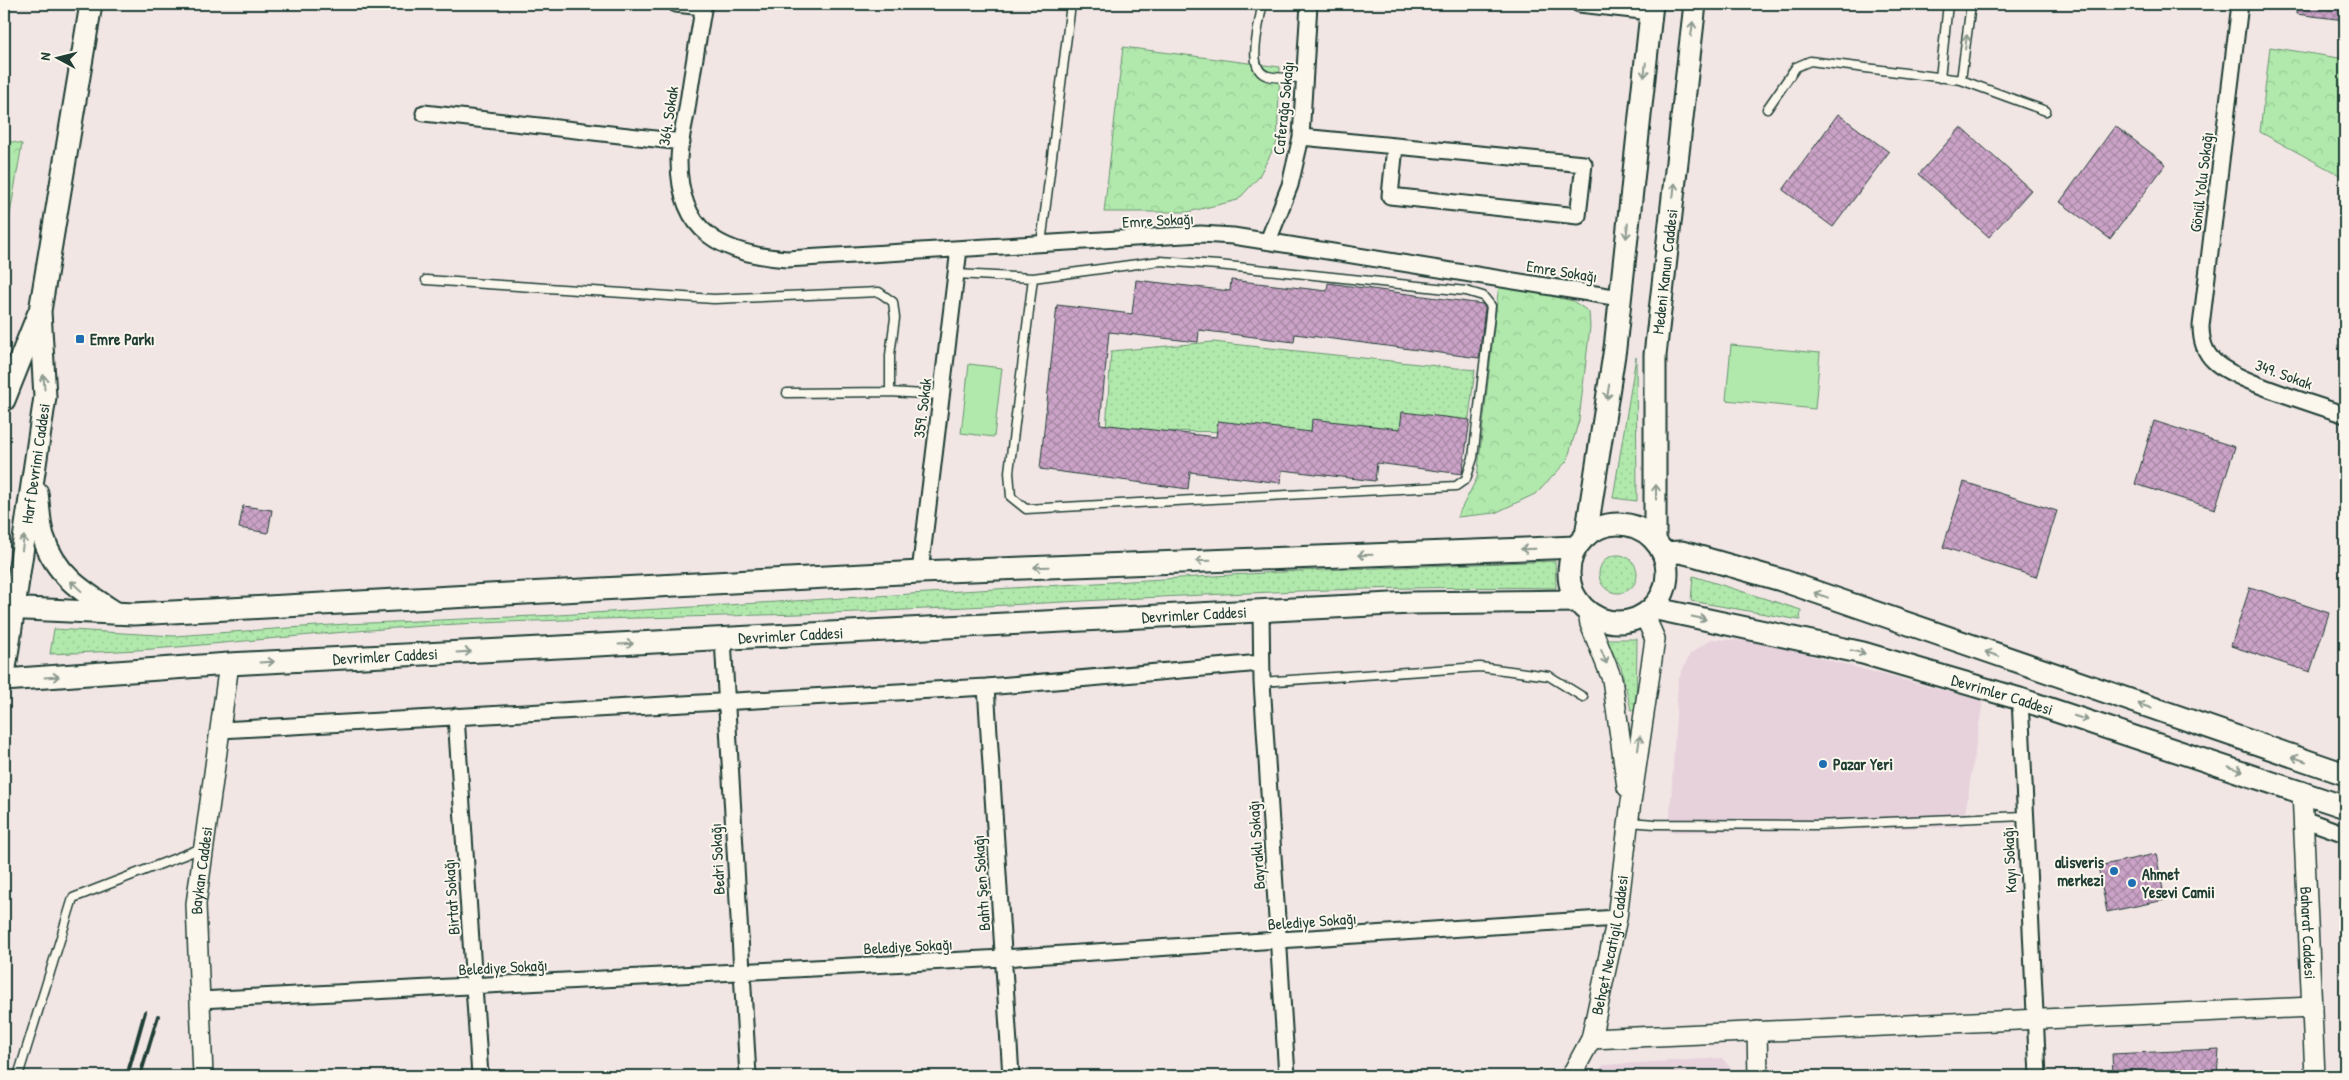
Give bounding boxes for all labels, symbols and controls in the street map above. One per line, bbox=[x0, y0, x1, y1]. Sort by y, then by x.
one-way arrow bbox=[1687, 21, 1697, 37]
north arrow bbox=[32, 32, 82, 82]
one-way arrow bbox=[1961, 34, 1971, 50]
text: N bbox=[35, 51, 55, 61]
street label: Caferağa Sokağı bbox=[1267, 60, 1299, 156]
one-way arrow bbox=[1640, 61, 1649, 77]
street label: 364. Sokak bbox=[652, 84, 684, 147]
street label: Gönül Yolu Sokağı bbox=[2184, 131, 2218, 233]
one-way arrow bbox=[1669, 182, 1678, 198]
street label: Emre Sokağı bbox=[1122, 207, 1194, 233]
street label: Medeni Kanun Caddesi bbox=[1646, 208, 1683, 335]
one-way arrow bbox=[1622, 223, 1632, 239]
street label: Emre Sokağı bbox=[1525, 255, 1599, 287]
place label: Emre Parkı bbox=[90, 328, 155, 350]
marker: Emre Parkı bbox=[74, 333, 86, 345]
street label: 349. Sokak bbox=[2252, 353, 2316, 395]
one-way arrow bbox=[40, 375, 49, 391]
street label: 359. Sokak bbox=[907, 376, 937, 439]
one-way arrow bbox=[1603, 384, 1613, 400]
street label: Harf Devrimi Caddesi bbox=[15, 402, 55, 525]
one-way arrow bbox=[1651, 484, 1661, 500]
one-way arrow bbox=[18, 535, 28, 551]
one-way arrow bbox=[1520, 544, 1536, 554]
one-way arrow bbox=[1358, 550, 1374, 560]
one-way arrow bbox=[1195, 556, 1212, 566]
one-way arrow bbox=[1033, 562, 1049, 572]
one-way arrow bbox=[69, 580, 82, 592]
one-way arrow bbox=[1814, 590, 1830, 599]
street label: Devrimler Caddesi bbox=[1141, 600, 1247, 628]
one-way arrow bbox=[1691, 614, 1707, 624]
street label: Devrimler Caddesi bbox=[738, 621, 844, 649]
one-way arrow bbox=[618, 639, 634, 649]
street label: Devrimler Caddesi bbox=[332, 642, 438, 670]
one-way arrow bbox=[456, 648, 472, 657]
one-way arrow bbox=[1850, 648, 1866, 657]
one-way arrow bbox=[1599, 649, 1609, 664]
one-way arrow bbox=[1984, 649, 2000, 658]
one-way arrow bbox=[259, 658, 275, 667]
street label: Devrimler Caddesi bbox=[1949, 668, 2056, 720]
one-way arrow bbox=[44, 672, 60, 681]
one-way arrow bbox=[2138, 701, 2154, 710]
one-way arrow bbox=[2073, 714, 2089, 724]
one-way arrow bbox=[1634, 736, 1644, 752]
place label: Pazar Yeri bbox=[1833, 753, 1893, 775]
one-way arrow bbox=[2291, 753, 2307, 763]
marker: Pazar Yeri bbox=[1817, 758, 1829, 770]
one-way arrow bbox=[2227, 764, 2243, 774]
street label: Bayraklı Sokağı bbox=[1242, 800, 1270, 890]
street label: Bedri Sokağı bbox=[704, 823, 730, 895]
street label: Baykan Caddesi bbox=[185, 825, 218, 915]
street label: Kayı Sokağı bbox=[1996, 826, 2022, 894]
street label: Bahtı Şen Sokağı bbox=[967, 834, 995, 932]
place label: alisveris merkezi bbox=[2055, 851, 2105, 891]
street label: Birtat Sokağı bbox=[437, 858, 465, 936]
place label: Ahmet Yesevi Camii bbox=[2142, 863, 2215, 903]
marker: alisveris merkezi bbox=[2108, 865, 2120, 877]
street label: Behçet Necatigil Caddesi bbox=[1585, 874, 1633, 1017]
marker: Ahmet Yesevi Camii bbox=[2126, 877, 2138, 889]
street label: Baharat Caddesi bbox=[2295, 886, 2322, 980]
street label: Belediye Sokağı bbox=[1267, 907, 1357, 935]
street label: Belediye Sokağı bbox=[863, 933, 953, 959]
street label: Belediye Sokağı bbox=[458, 954, 548, 980]

